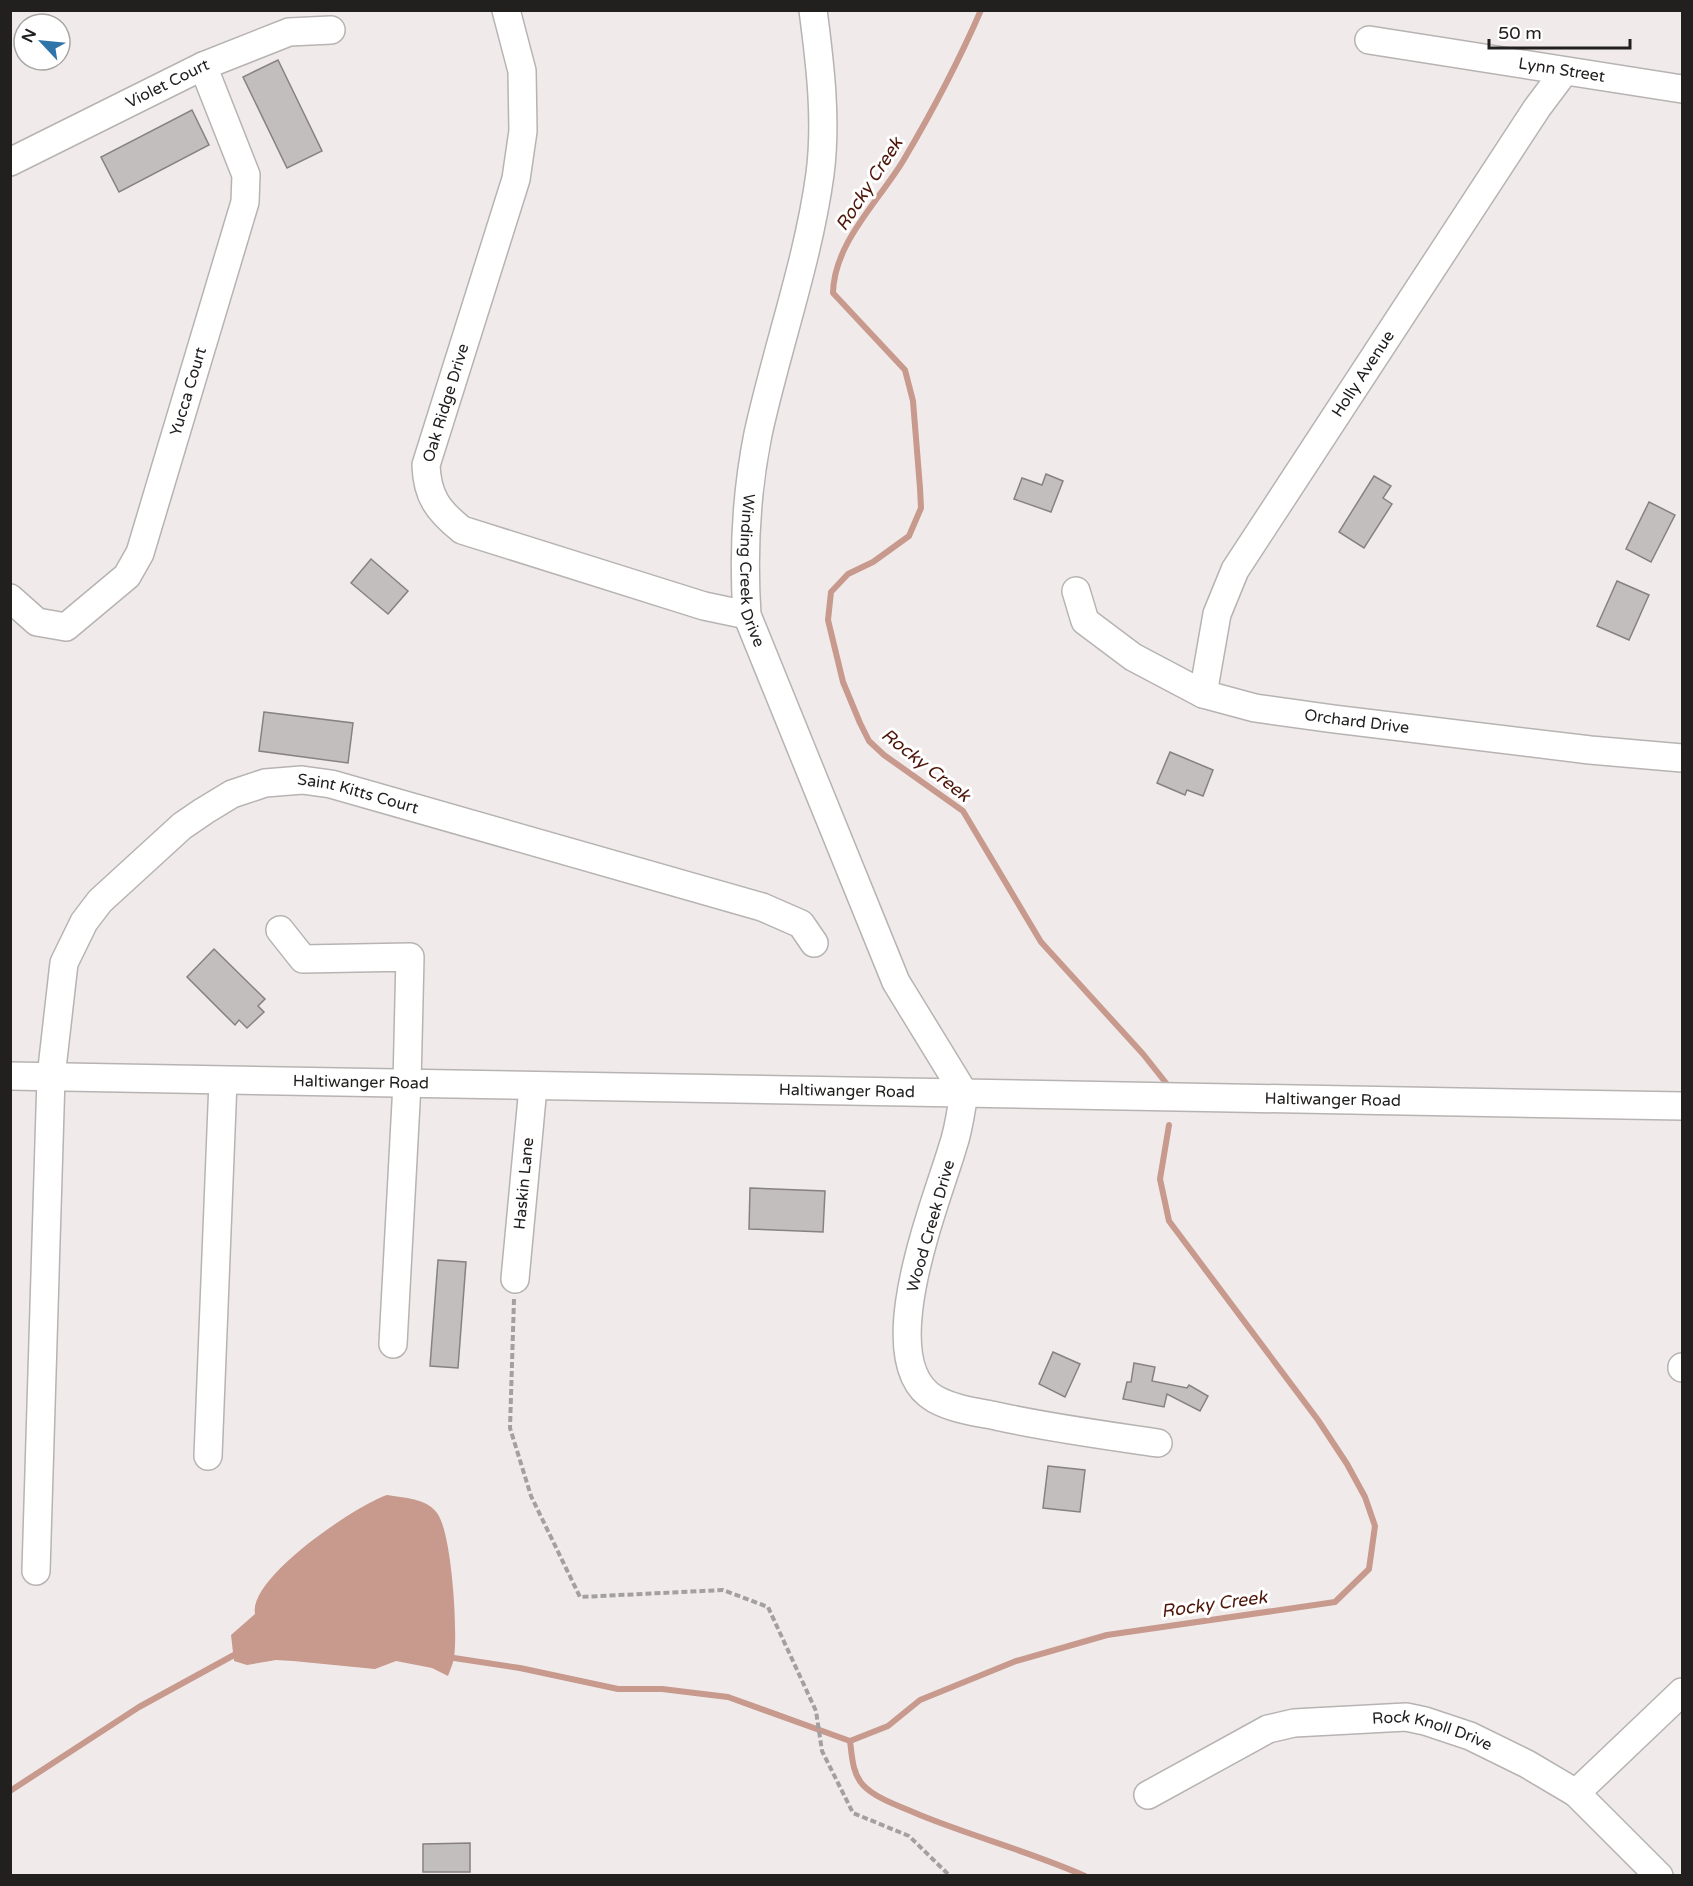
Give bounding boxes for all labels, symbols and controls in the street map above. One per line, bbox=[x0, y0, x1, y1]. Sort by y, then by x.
north arrow bbox=[12, 12, 72, 72]
scale bar bbox=[1489, 12, 1630, 50]
text: 50 m bbox=[1498, 22, 1542, 44]
text: N bbox=[18, 26, 41, 46]
street label: Lynn Street bbox=[1517, 54, 1606, 87]
street label: Violet Court bbox=[123, 55, 212, 113]
water label: Rocky Creek bbox=[831, 132, 908, 235]
street label: Holly Avenue bbox=[1328, 327, 1399, 421]
street label: Oak Ridge Drive bbox=[418, 341, 474, 465]
street label: Yucca Court bbox=[166, 345, 211, 438]
street label: Winding Creek Drive bbox=[735, 493, 769, 650]
street label: Orchard Drive bbox=[1303, 705, 1410, 738]
water label: Rocky Creek bbox=[877, 723, 976, 807]
street label: Saint Kitts Court bbox=[296, 769, 421, 818]
street label: Haltiwanger Road bbox=[293, 1071, 429, 1094]
street label: Haltiwanger Road bbox=[779, 1080, 915, 1102]
street label: Haltiwanger Road bbox=[1264, 1089, 1401, 1111]
street label: Haskin Lane bbox=[510, 1136, 538, 1230]
street label: Wood Creek Drive bbox=[903, 1158, 959, 1294]
water label: Rocky Creek bbox=[1160, 1586, 1270, 1622]
street label: Rock Knoll Drive bbox=[1372, 1706, 1496, 1755]

